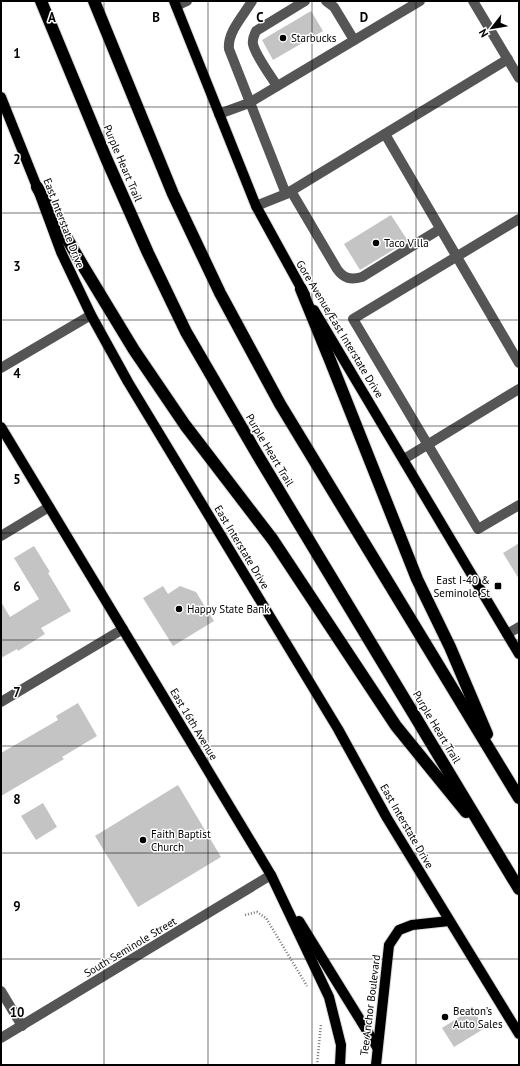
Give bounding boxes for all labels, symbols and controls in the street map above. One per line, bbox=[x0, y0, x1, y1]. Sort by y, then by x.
north arrow bbox=[472, 8, 512, 48]
text: A bbox=[48, 9, 56, 26]
text: B bbox=[152, 9, 160, 26]
text: C bbox=[256, 9, 264, 26]
text: D bbox=[360, 9, 368, 26]
text: N bbox=[476, 26, 491, 40]
place label: Starbucks bbox=[291, 31, 337, 45]
marker: Starbucks bbox=[278, 33, 288, 43]
text: 1 bbox=[13, 45, 21, 62]
street label: Purple Heart Trail bbox=[100, 122, 146, 204]
text: 2 bbox=[13, 151, 21, 168]
street label: East Interstate Drive bbox=[40, 176, 88, 270]
place label: Taco Villa bbox=[384, 236, 429, 250]
marker: Taco Villa bbox=[371, 238, 381, 248]
text: 3 bbox=[13, 258, 21, 275]
street label: Gore Avenue/East Interstate Drive bbox=[293, 258, 387, 401]
text: 4 bbox=[13, 365, 21, 382]
street label: Purple Heart Trail bbox=[243, 411, 298, 490]
text: 5 bbox=[13, 471, 21, 488]
street label: East Interstate Drive bbox=[211, 503, 273, 592]
place label: East I-40 & Seminole St bbox=[433, 573, 490, 600]
text: 6 bbox=[13, 578, 21, 595]
marker: East I-40 & Seminole St bbox=[493, 581, 503, 591]
place label: Happy State Bank bbox=[187, 602, 270, 616]
marker: Happy State Bank bbox=[174, 604, 184, 614]
text: 7 bbox=[13, 684, 21, 701]
street label: East 16th Avenue bbox=[167, 686, 221, 763]
street label: Purple Heart Trail bbox=[410, 688, 465, 767]
street label: East Interstate Drive bbox=[377, 781, 437, 871]
text: 8 bbox=[13, 791, 21, 808]
place label: Faith Baptist Church bbox=[151, 827, 211, 854]
marker: Faith Baptist Church bbox=[138, 835, 148, 845]
text: 9 bbox=[13, 898, 21, 915]
street label: South Seminole Street bbox=[81, 914, 179, 980]
street label: Tee Anchor Boulevard bbox=[357, 954, 383, 1056]
text: 10 bbox=[10, 1004, 24, 1021]
place label: Beaton’s Auto Sales bbox=[453, 1004, 503, 1031]
marker: Beaton’s Auto Sales bbox=[440, 1012, 450, 1022]

